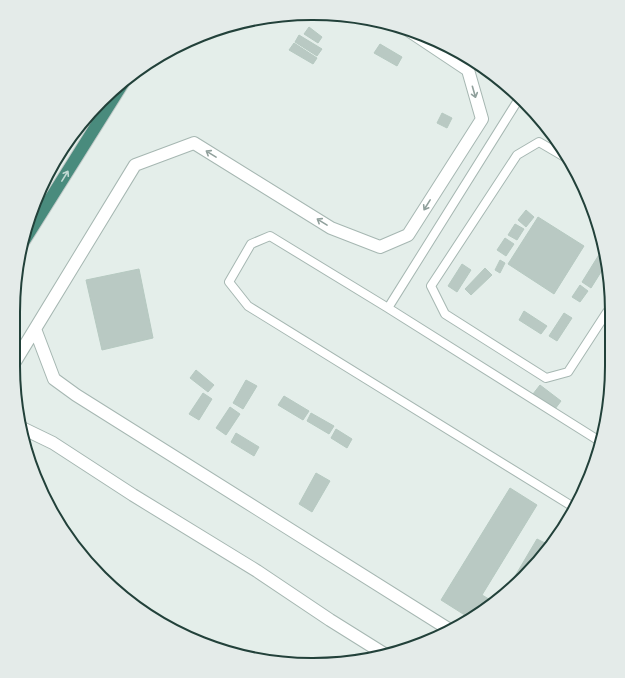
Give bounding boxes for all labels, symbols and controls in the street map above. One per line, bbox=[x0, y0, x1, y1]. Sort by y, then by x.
one-way arrow bbox=[471, 85, 478, 98]
one-way arrow bbox=[205, 149, 217, 157]
one-way arrow bbox=[61, 170, 69, 182]
one-way arrow bbox=[423, 199, 431, 211]
one-way arrow bbox=[316, 218, 328, 226]

